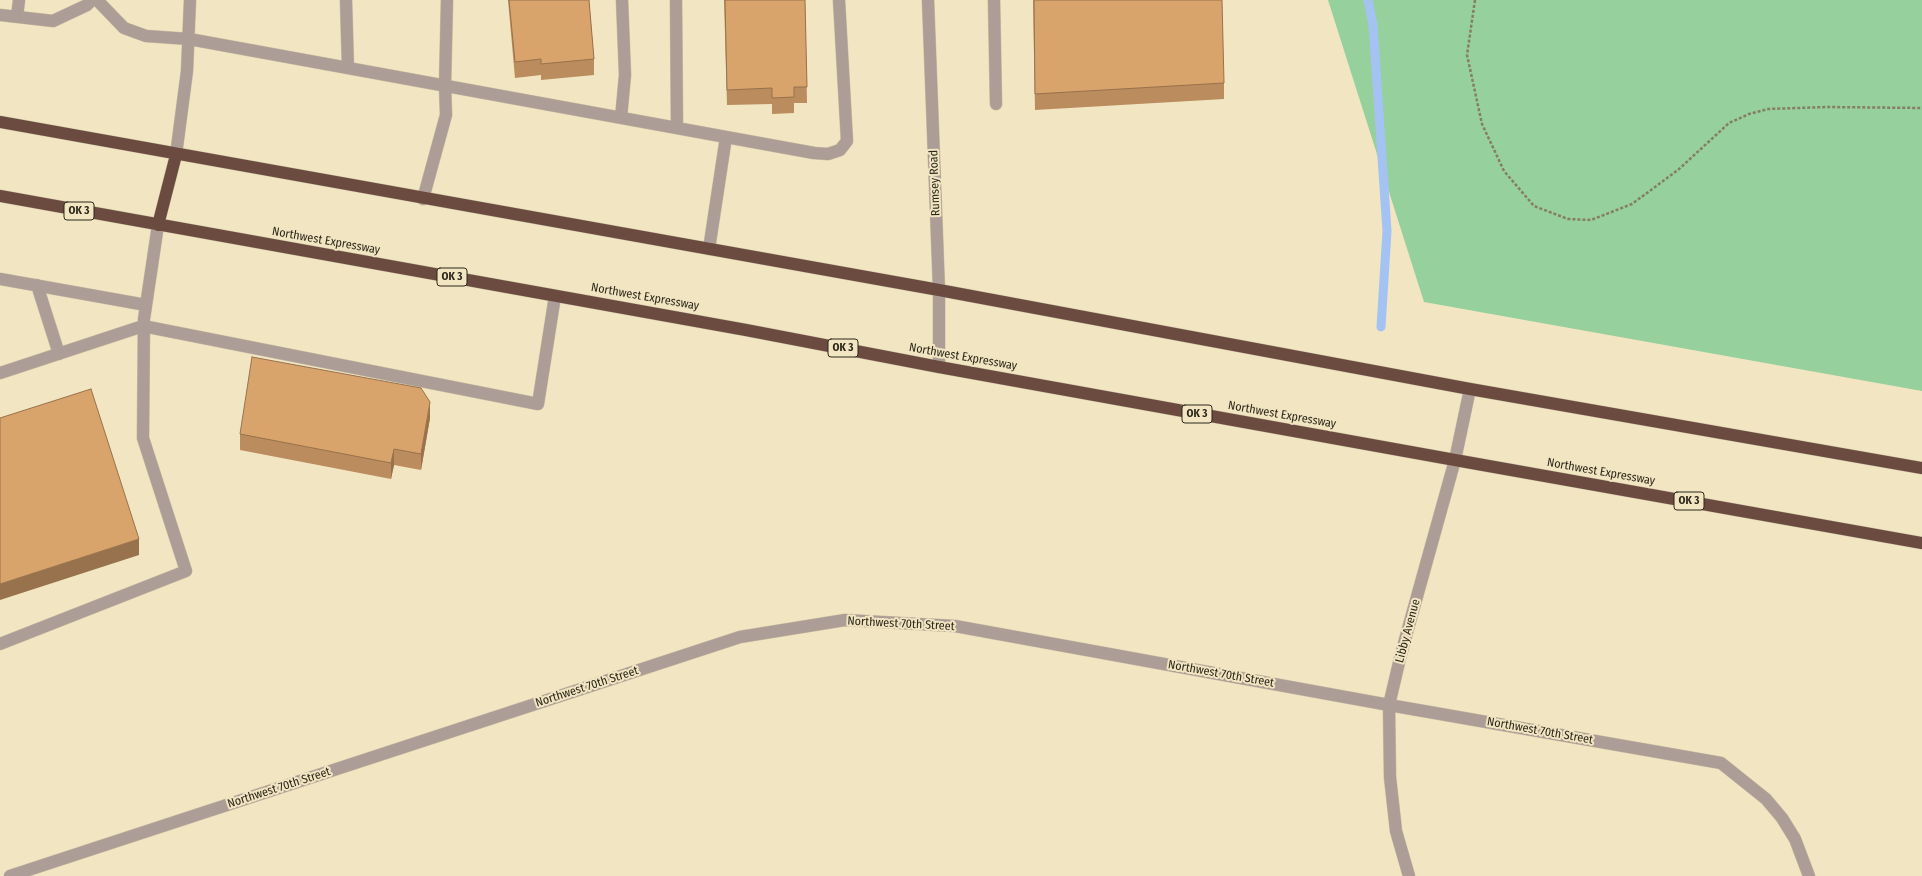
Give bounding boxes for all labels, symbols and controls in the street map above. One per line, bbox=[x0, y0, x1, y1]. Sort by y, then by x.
street label: Rumsey Road bbox=[927, 150, 943, 216]
road number: OK 3 bbox=[64, 202, 94, 220]
street label: Northwest Expressway bbox=[271, 224, 381, 258]
road number: OK 3 bbox=[437, 268, 467, 286]
street label: Northwest Expressway bbox=[590, 280, 700, 314]
road number: OK 3 bbox=[828, 339, 858, 357]
street label: Northwest Expressway bbox=[908, 340, 1018, 374]
street label: Northwest Expressway bbox=[1227, 398, 1337, 432]
road number: OK 3 bbox=[1182, 405, 1212, 423]
street label: Northwest Expressway bbox=[1546, 455, 1656, 489]
road number: OK 3 bbox=[1674, 492, 1704, 510]
street label: Libby Avenue bbox=[1393, 598, 1423, 664]
street label: Northwest 70th Street bbox=[847, 614, 955, 634]
street label: Northwest 70th Street bbox=[1167, 658, 1275, 690]
street label: Northwest 70th Street bbox=[534, 664, 640, 710]
street label: Northwest 70th Street bbox=[1486, 715, 1594, 747]
street label: Northwest 70th Street bbox=[226, 765, 332, 811]

